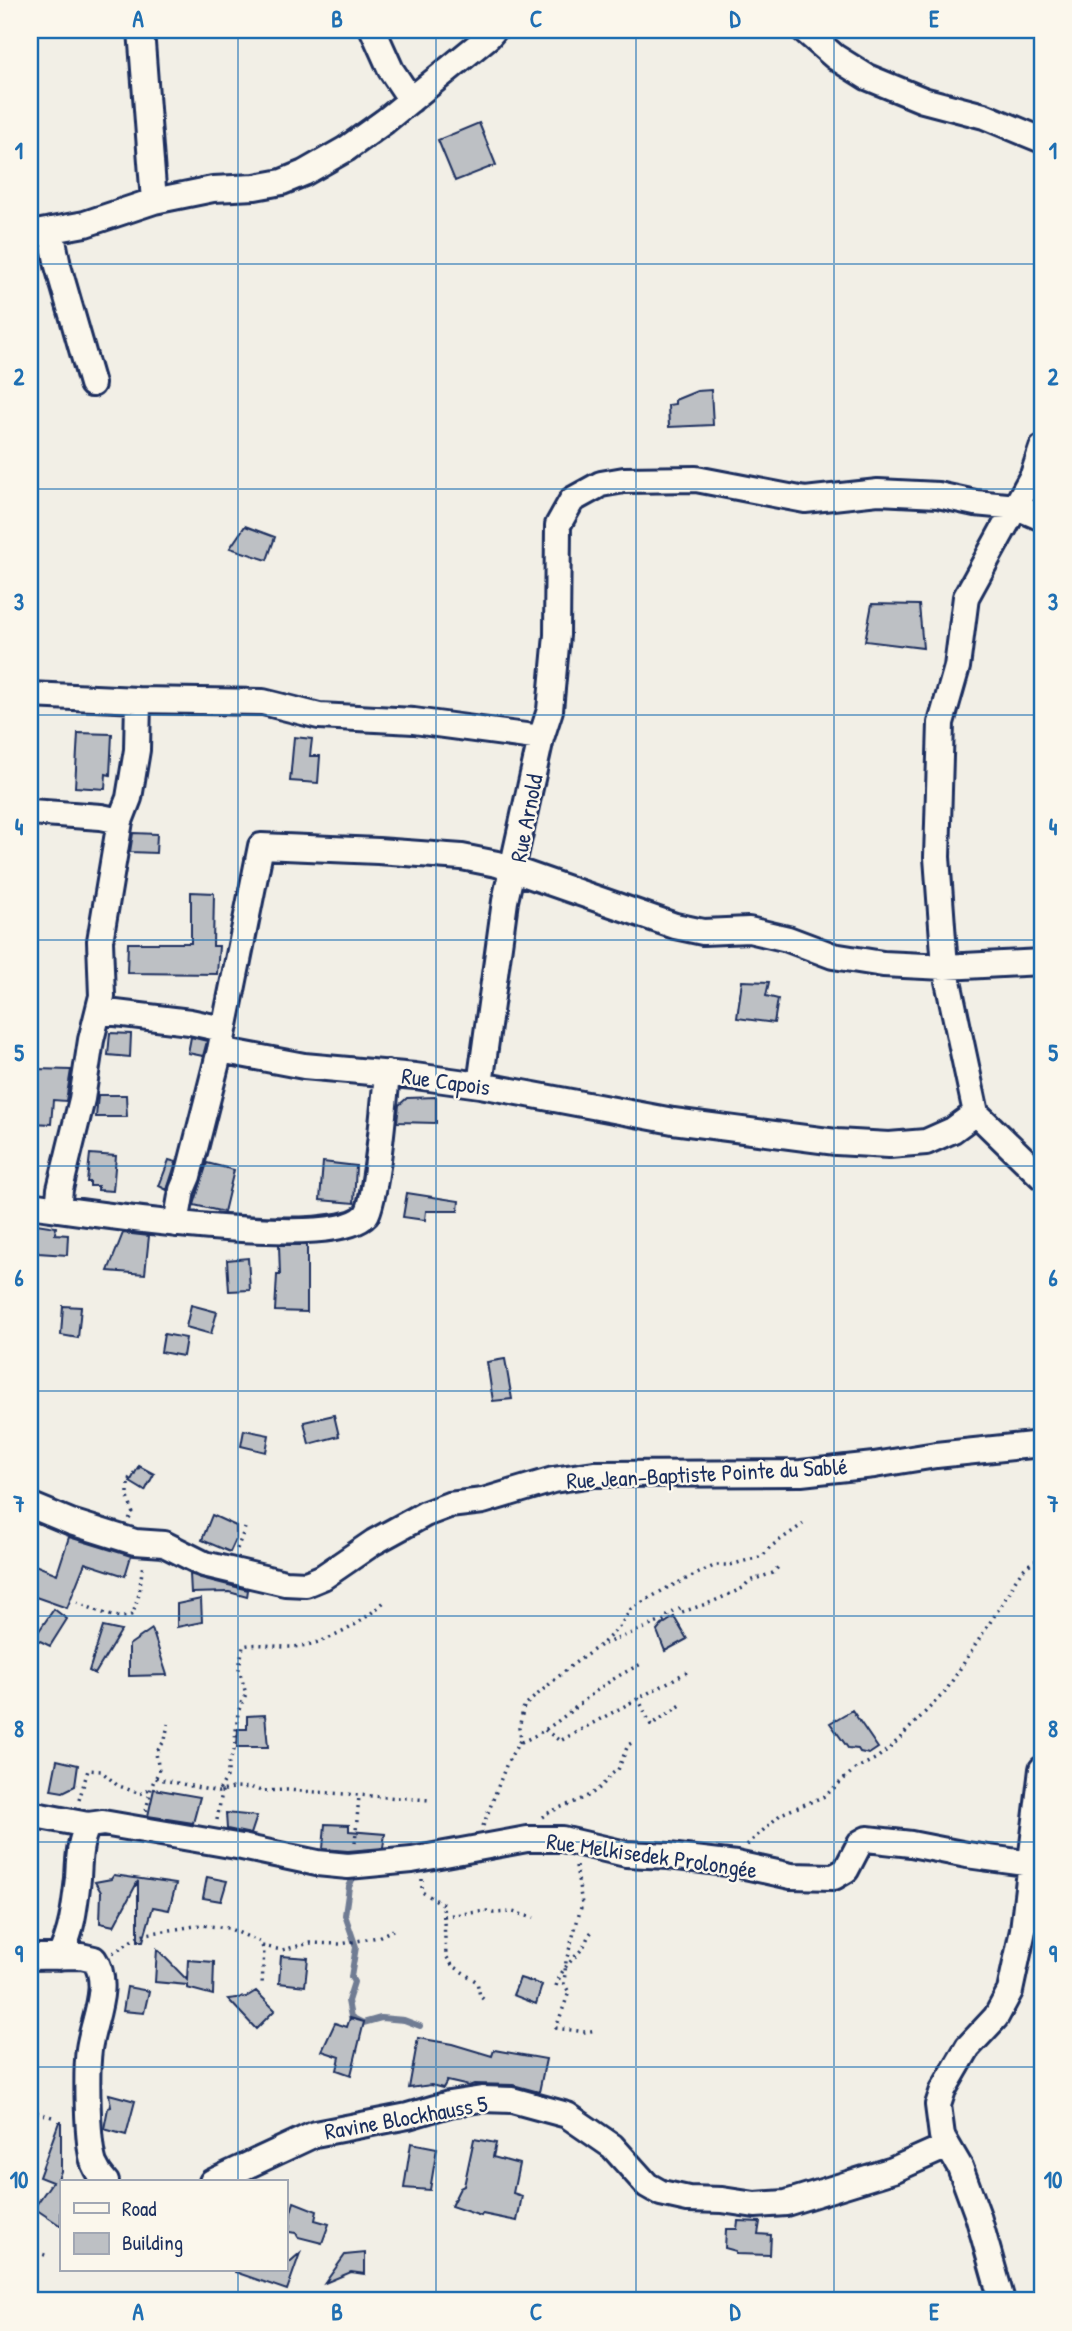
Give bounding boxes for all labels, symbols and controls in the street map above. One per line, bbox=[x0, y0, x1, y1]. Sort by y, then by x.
text: A bbox=[132, 3, 144, 34]
text: B bbox=[331, 3, 343, 34]
text: C bbox=[530, 3, 542, 34]
text: D bbox=[730, 3, 742, 34]
text: E bbox=[929, 3, 940, 34]
text: 1 bbox=[15, 135, 23, 166]
text: 1 bbox=[1049, 135, 1057, 166]
text: 2 bbox=[14, 361, 25, 392]
text: 2 bbox=[1048, 361, 1059, 392]
text: 3 bbox=[14, 586, 24, 617]
text: 3 bbox=[1048, 586, 1058, 617]
street label: Rue Arnold bbox=[502, 771, 550, 865]
text: 4 bbox=[15, 811, 24, 842]
text: 4 bbox=[1049, 811, 1058, 842]
text: 5 bbox=[14, 1037, 24, 1068]
text: 5 bbox=[1048, 1037, 1058, 1068]
street label: Rue Capois bbox=[400, 1059, 492, 1103]
text: 6 bbox=[14, 1262, 24, 1293]
text: 6 bbox=[1048, 1262, 1058, 1293]
street label: Rue Jean-Baptiste Pointe du Sablé bbox=[566, 1450, 848, 1496]
text: 7 bbox=[12, 1488, 25, 1519]
text: 7 bbox=[1046, 1488, 1059, 1519]
text: 8 bbox=[14, 1713, 24, 1744]
text: 8 bbox=[1048, 1713, 1058, 1744]
street label: Rue Melkisedek Prolongée bbox=[545, 1825, 759, 1885]
text: 9 bbox=[15, 1938, 24, 1969]
text: 9 bbox=[1049, 1938, 1058, 1969]
street label: Ravine Blockhauss 5 bbox=[322, 2087, 490, 2147]
text: 10 bbox=[10, 2164, 28, 2195]
text: 10 bbox=[1044, 2164, 1062, 2195]
legend bbox=[60, 2180, 287, 2272]
text: Road bbox=[122, 2194, 156, 2223]
text: Building bbox=[122, 2228, 183, 2257]
text: A bbox=[132, 2296, 144, 2327]
text: B bbox=[331, 2296, 343, 2327]
text: C bbox=[530, 2296, 542, 2327]
text: D bbox=[730, 2296, 742, 2327]
text: E bbox=[929, 2296, 940, 2327]

